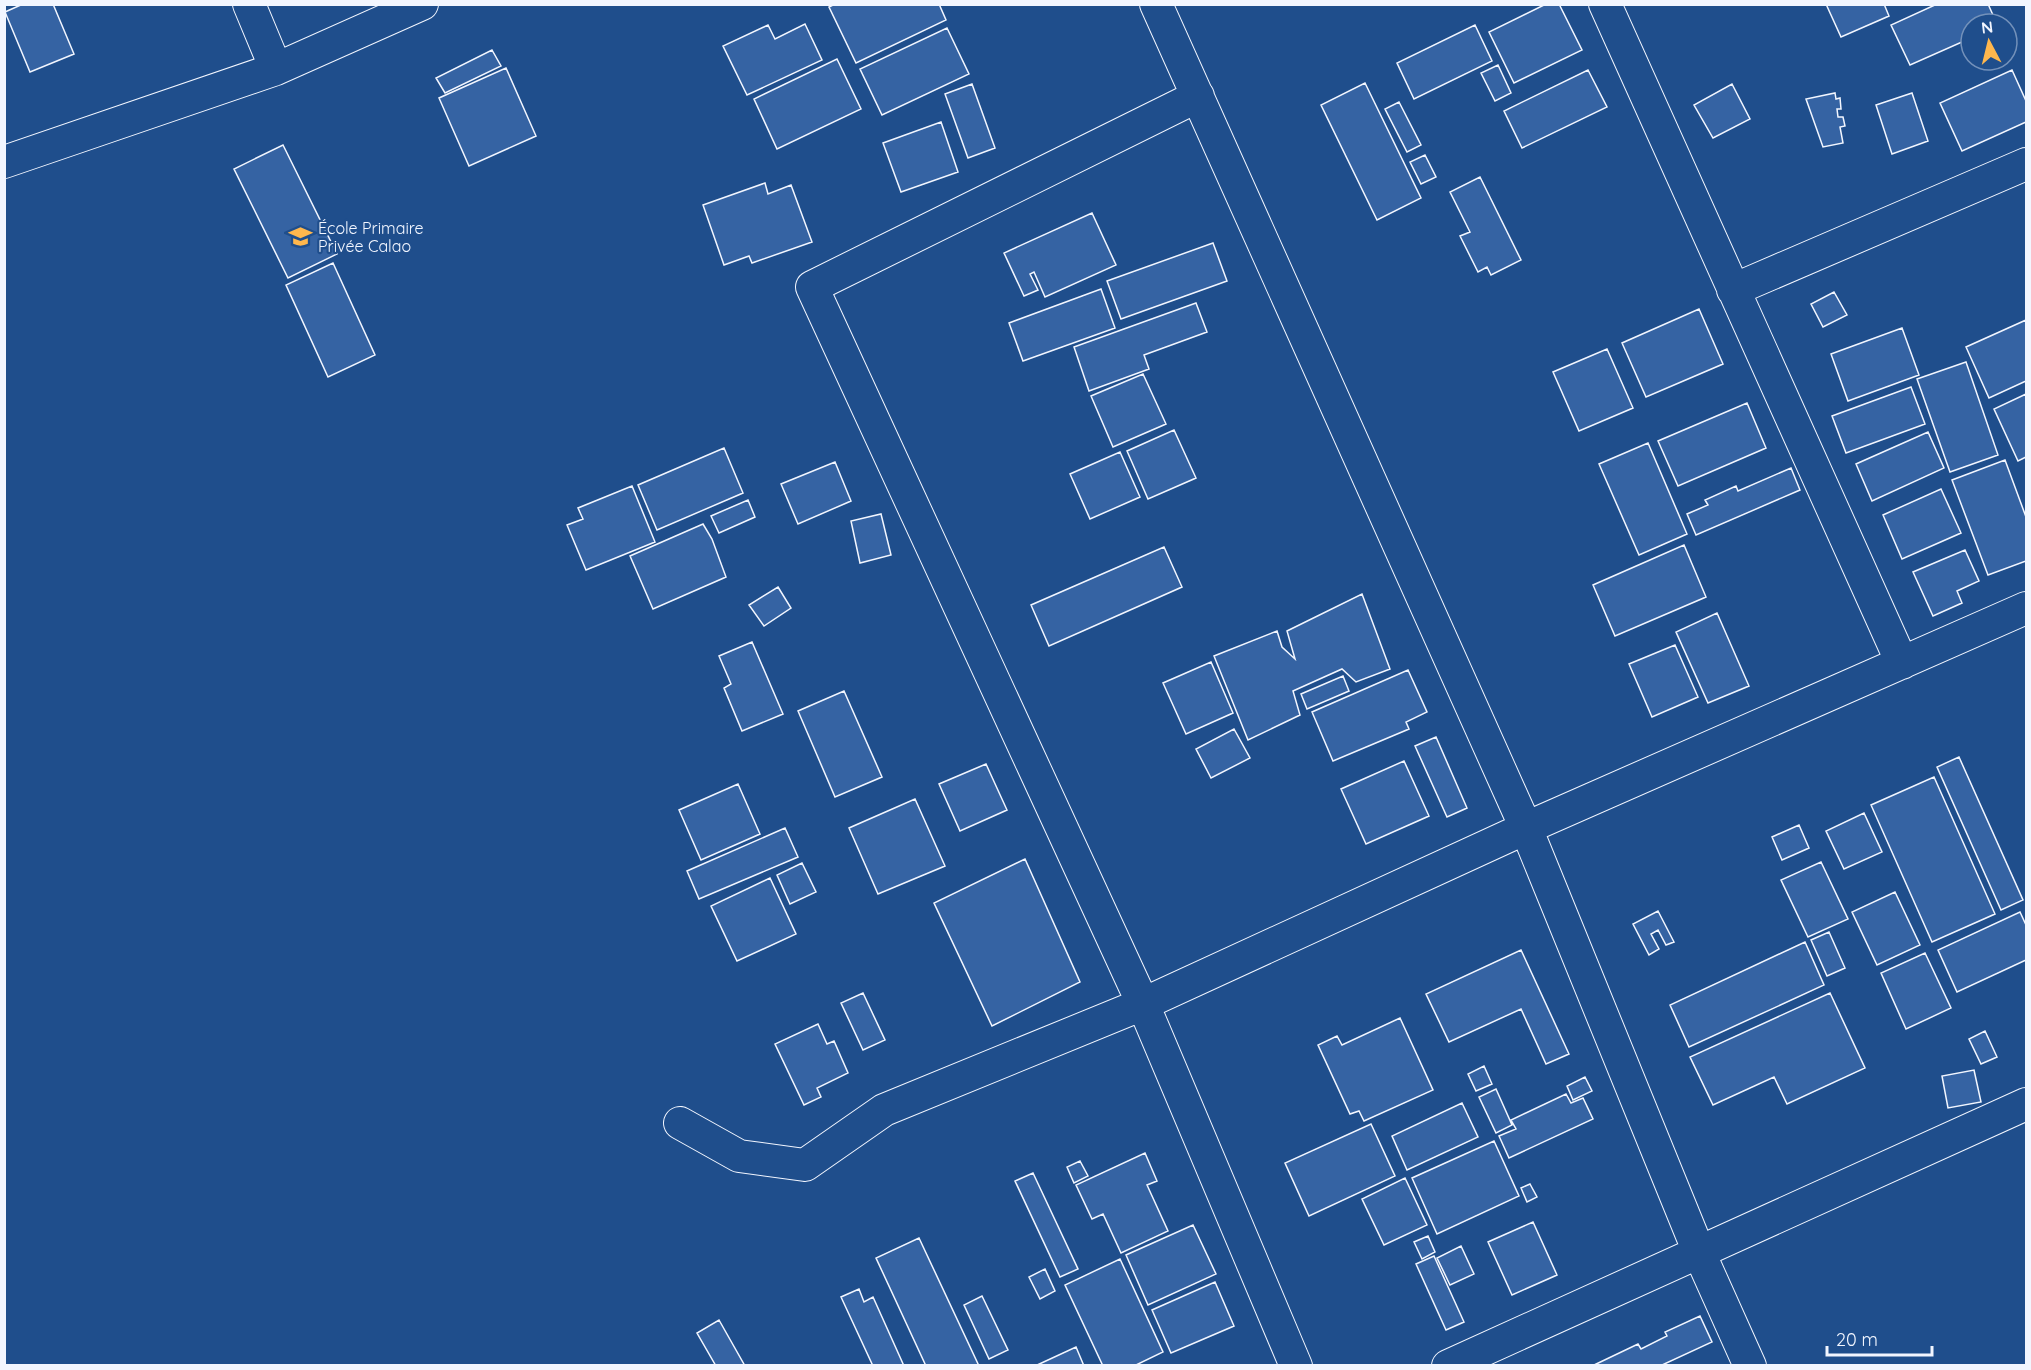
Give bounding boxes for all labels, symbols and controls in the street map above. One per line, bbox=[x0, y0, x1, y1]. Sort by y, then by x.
north arrow bbox=[1959, 12, 2019, 72]
text: N bbox=[1980, 16, 1994, 38]
place label: École Primaire Privée Calao bbox=[318, 218, 424, 256]
school or university icon: École Primaire Privée Calao bbox=[287, 224, 313, 250]
scale bar bbox=[1827, 1319, 1932, 1357]
text: 20 m bbox=[1836, 1328, 1878, 1351]

